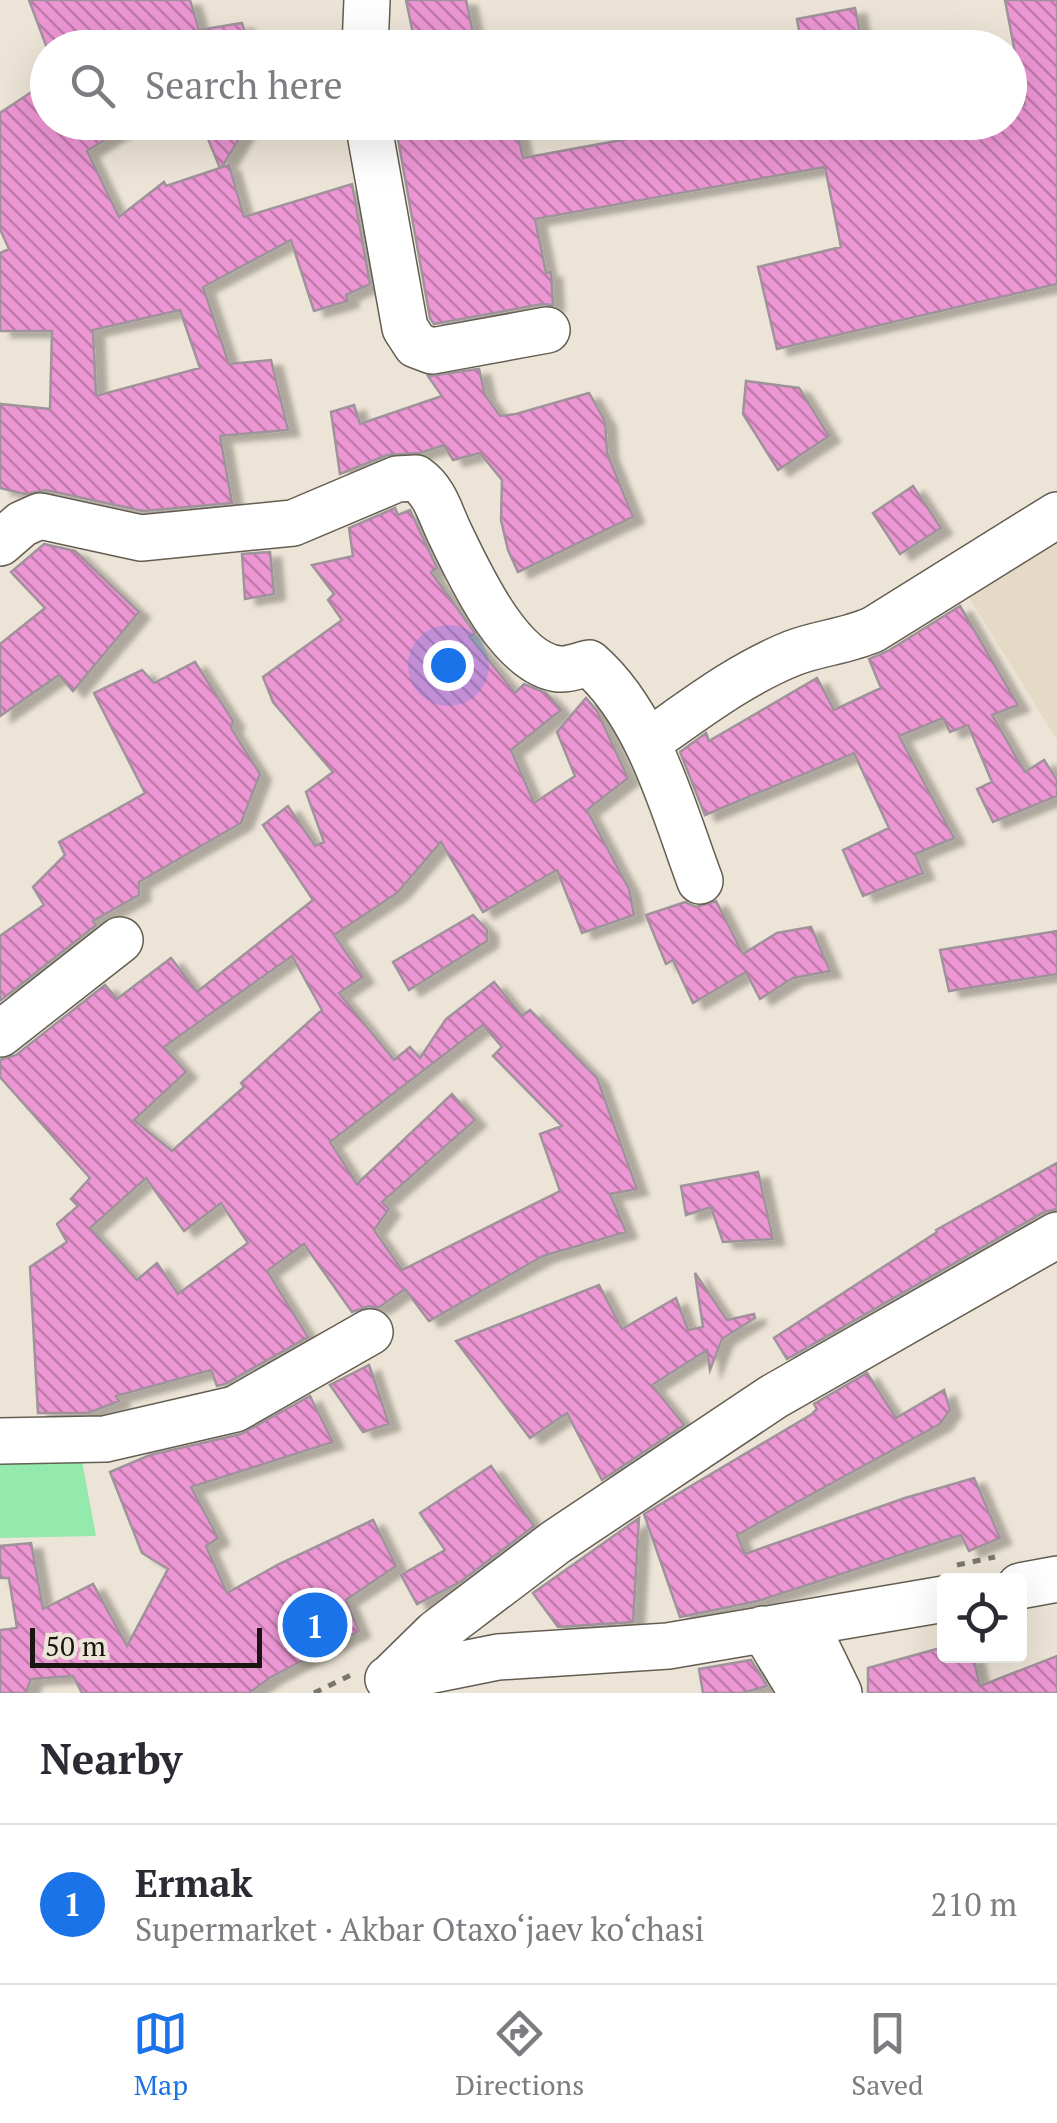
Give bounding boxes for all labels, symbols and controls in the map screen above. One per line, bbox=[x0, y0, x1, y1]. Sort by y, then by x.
search box bbox=[30, 30, 1027, 140]
icon: search bbox=[65, 58, 120, 113]
text: Search here bbox=[145, 60, 343, 110]
your location bbox=[423, 640, 474, 691]
map controls bbox=[937, 1573, 1027, 1663]
button: locate bbox=[937, 1573, 1027, 1663]
pin: 1 bbox=[282, 1588, 348, 1662]
scale bar bbox=[30, 1623, 262, 1668]
text: 50 m bbox=[45, 1627, 106, 1664]
text: Nearby bbox=[40, 1730, 182, 1786]
text: Ermak bbox=[135, 1858, 253, 1908]
text: 1 bbox=[63, 1883, 82, 1925]
text: 210 m bbox=[930, 1883, 1017, 1925]
text: Supermarket · Akbar Otaxo‘jaev ko‘chasi bbox=[135, 1908, 704, 1950]
tab: Map bbox=[133, 2006, 188, 2103]
tab: Directions bbox=[455, 2006, 584, 2103]
tab: Saved bbox=[851, 2006, 924, 2103]

